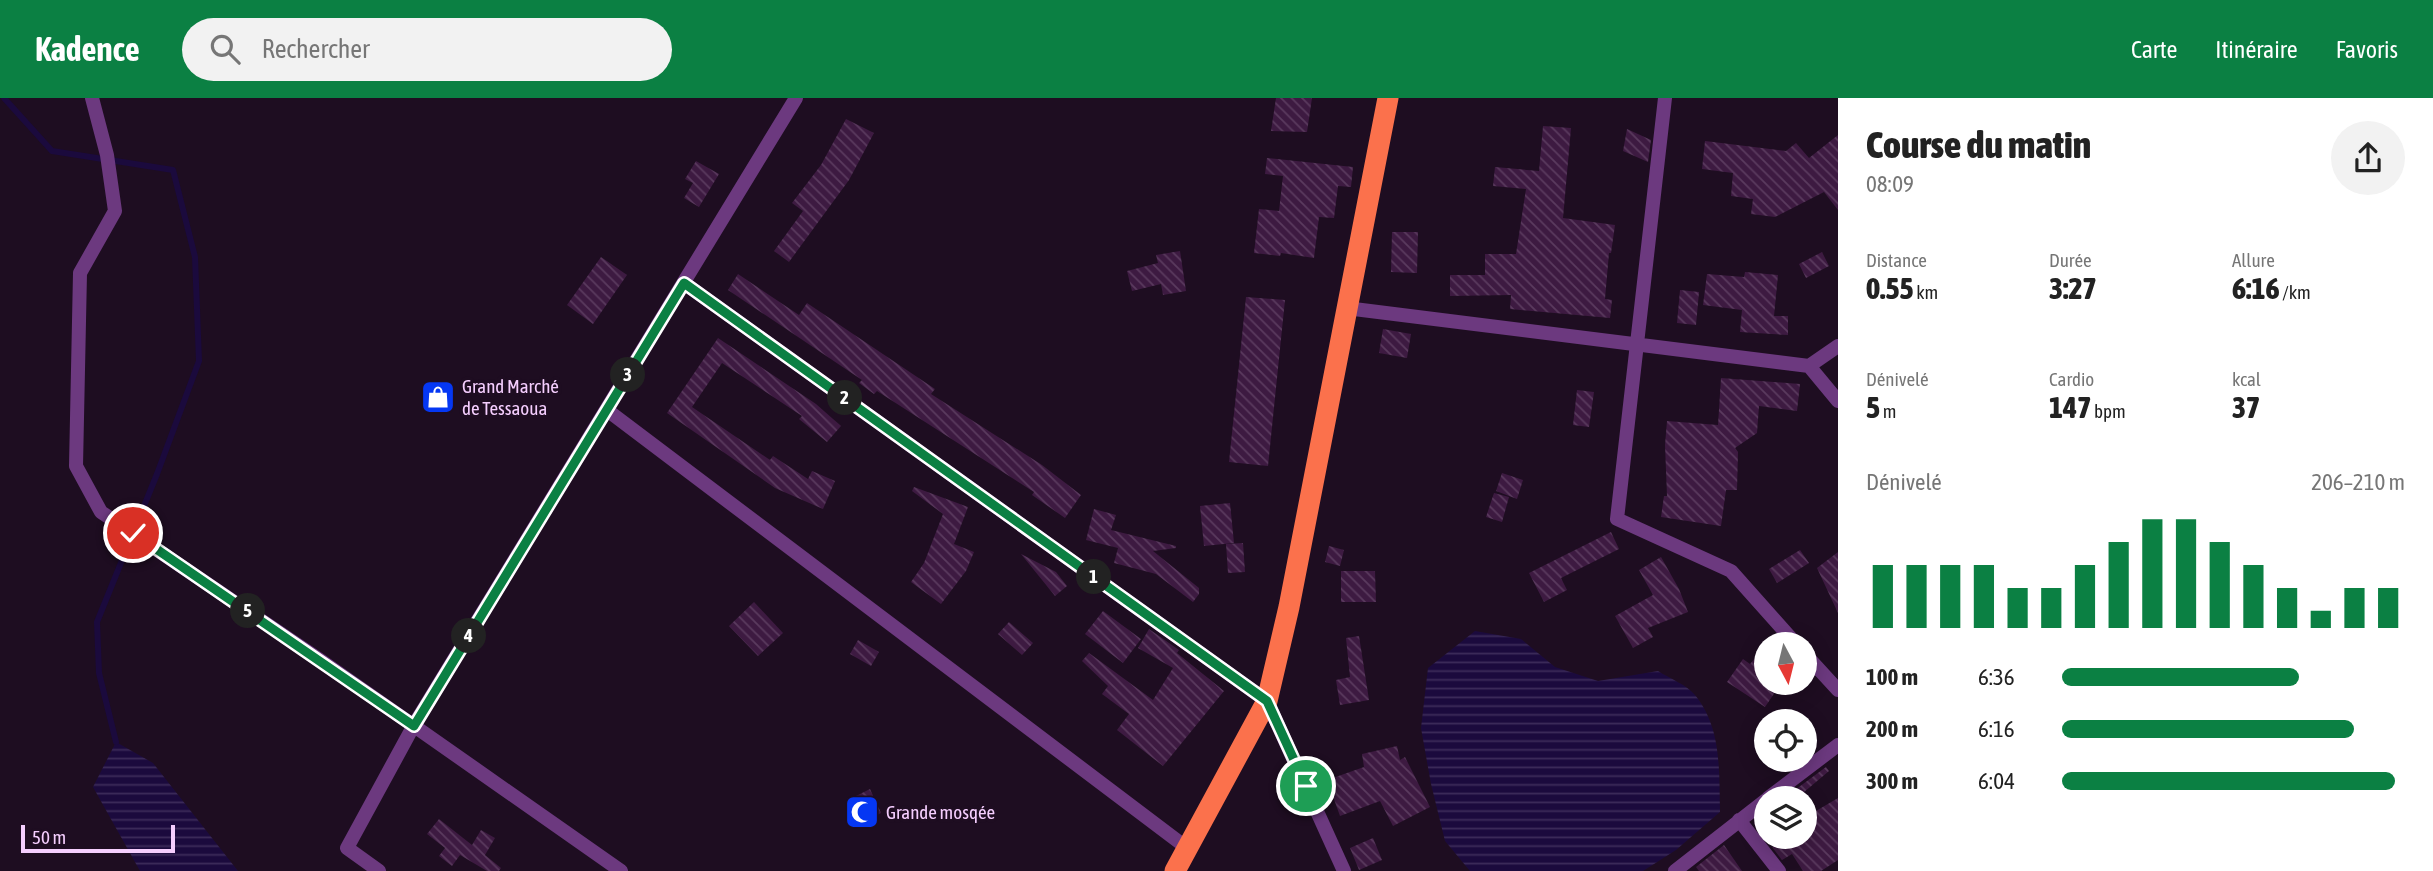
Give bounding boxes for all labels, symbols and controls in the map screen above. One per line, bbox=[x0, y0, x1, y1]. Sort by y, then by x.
search box bbox=[182, 18, 672, 81]
text: Kadence bbox=[35, 30, 140, 68]
icon: search bbox=[206, 30, 244, 68]
text: Rechercher bbox=[262, 34, 370, 64]
text: Carte bbox=[2131, 36, 2177, 63]
text: Itinéraire bbox=[2215, 36, 2298, 63]
text: Favoris bbox=[2336, 36, 2398, 63]
button: share bbox=[2331, 121, 2405, 195]
text: Course du matin bbox=[1866, 123, 2091, 166]
text: 08:09 bbox=[1866, 171, 1914, 197]
text: Distance bbox=[1866, 249, 1927, 271]
text: Durée bbox=[2049, 249, 2092, 271]
text: Allure bbox=[2232, 249, 2275, 271]
text: 0.55 bbox=[1866, 271, 1914, 305]
text: 3:27 bbox=[2049, 271, 2097, 305]
text: 6:16 bbox=[2232, 271, 2280, 305]
text: km bbox=[1914, 281, 1938, 303]
text: /km bbox=[2280, 281, 2311, 303]
pin: 3 bbox=[610, 358, 646, 392]
text: 3 bbox=[623, 363, 632, 385]
text: Dénivelé bbox=[1866, 368, 1929, 390]
text: Cardio bbox=[2049, 368, 2094, 390]
text: kcal bbox=[2232, 368, 2261, 390]
place label: Grand Marché de Tessaoua bbox=[462, 375, 559, 419]
shop icon: Grand Marché de Tessaoua bbox=[419, 378, 457, 416]
pin: 2 bbox=[828, 380, 862, 416]
text: 2 bbox=[840, 386, 849, 408]
text: 5 bbox=[1866, 390, 1880, 424]
text: 147 bbox=[2049, 390, 2091, 424]
text: 37 bbox=[2232, 390, 2260, 424]
text: m bbox=[1880, 400, 1896, 422]
text: bpm bbox=[2091, 400, 2126, 422]
text: Dénivelé bbox=[1866, 469, 1942, 495]
text: 206–210 m bbox=[2311, 469, 2405, 495]
pin bbox=[103, 503, 163, 563]
icon: check bbox=[114, 514, 152, 552]
pin: 1 bbox=[1076, 560, 1112, 594]
text: 1 bbox=[1089, 565, 1098, 587]
pin: 5 bbox=[230, 594, 266, 628]
text: 5 bbox=[243, 599, 252, 621]
pin: 4 bbox=[452, 618, 486, 654]
text: 4 bbox=[464, 624, 473, 646]
north arrow bbox=[1754, 632, 1816, 695]
map controls bbox=[1754, 632, 1817, 849]
text: 100 m bbox=[1866, 664, 1918, 690]
text: 6:36 bbox=[1978, 664, 2015, 690]
button: locate bbox=[1754, 709, 1817, 772]
text: 200 m bbox=[1866, 716, 1918, 742]
text: 6:16 bbox=[1978, 716, 2015, 742]
pin bbox=[1276, 756, 1336, 816]
icon: arrive bbox=[1287, 767, 1325, 805]
text: 300 m bbox=[1866, 768, 1918, 794]
text: 6:04 bbox=[1978, 768, 2015, 794]
button: layers bbox=[1754, 786, 1817, 849]
mosque icon: Grande mosqée bbox=[843, 793, 881, 831]
place label: Grande mosqée bbox=[886, 801, 995, 823]
scale bar bbox=[21, 822, 175, 854]
text: 50 m bbox=[32, 826, 66, 848]

